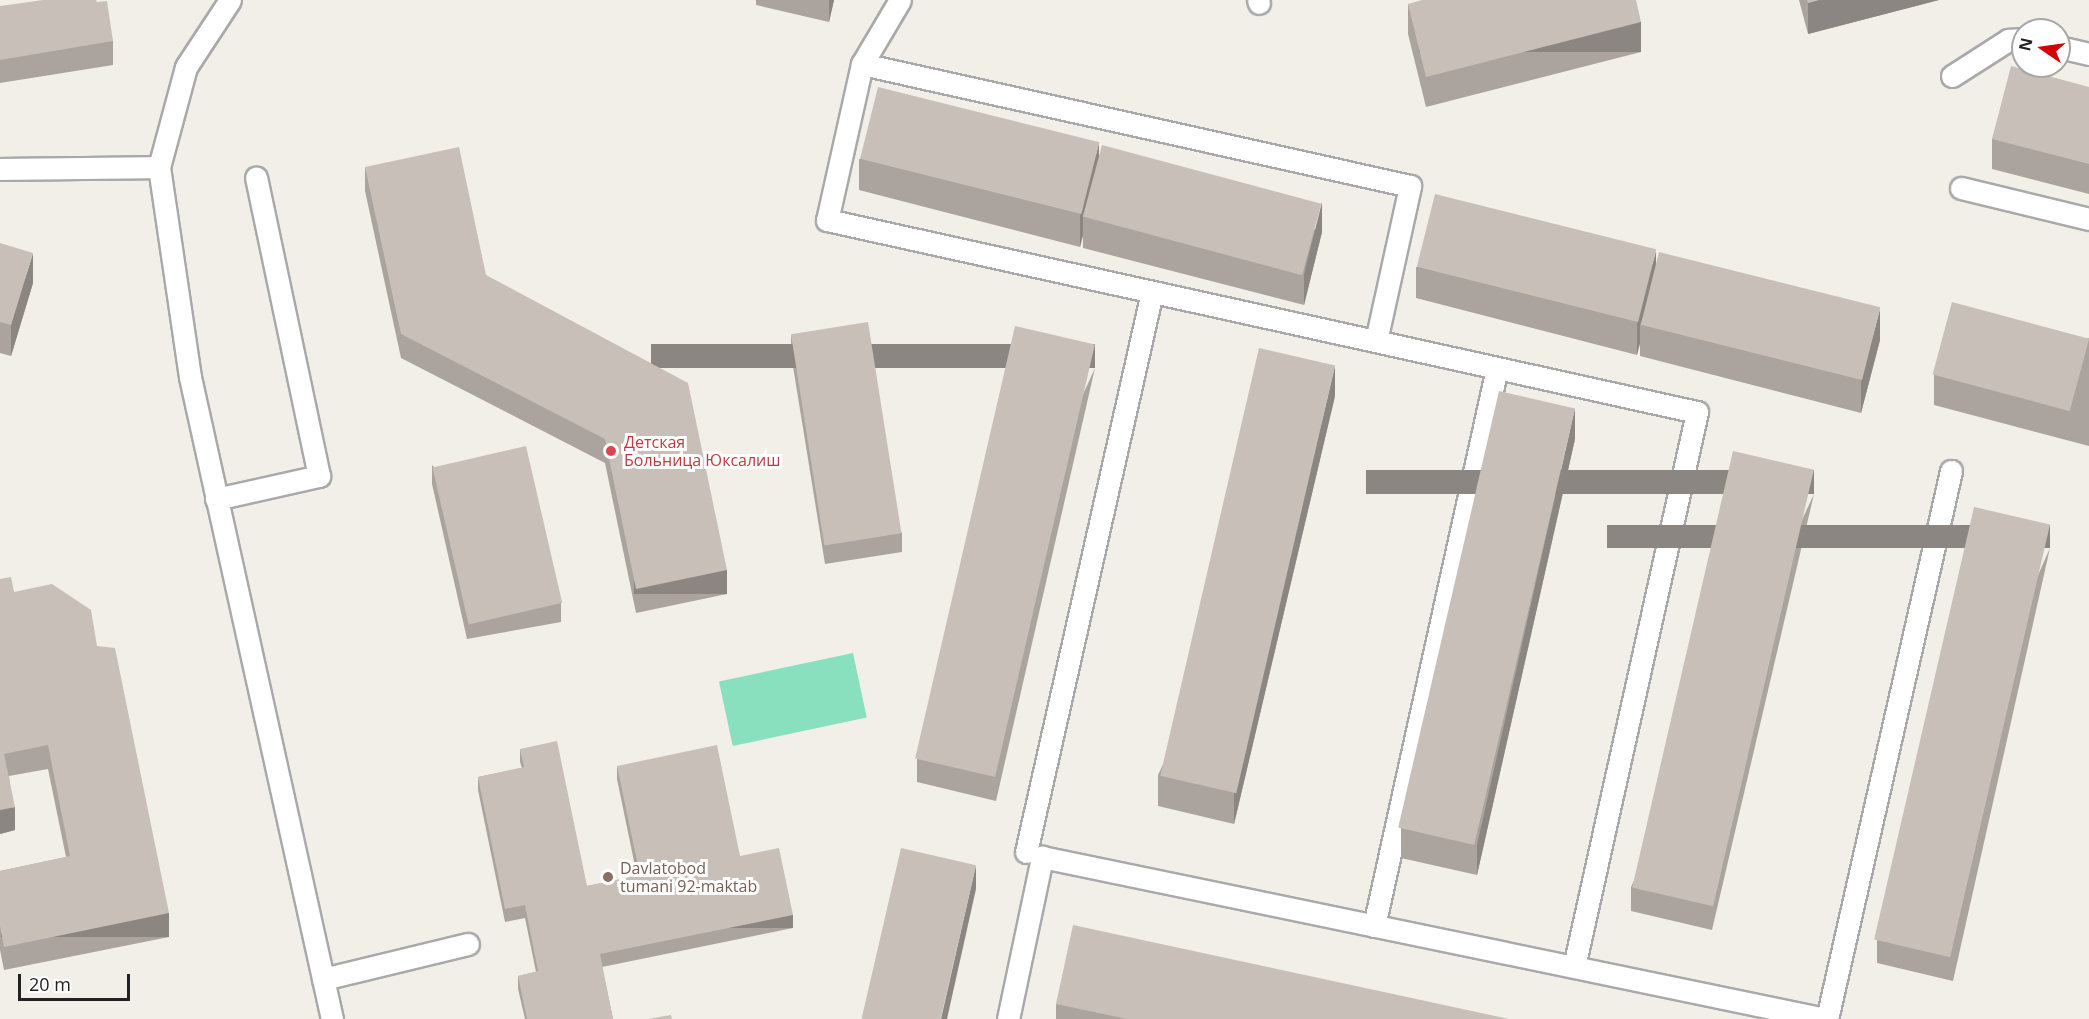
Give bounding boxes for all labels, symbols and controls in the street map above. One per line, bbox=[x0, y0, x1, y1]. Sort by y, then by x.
north arrow bbox=[2011, 18, 2071, 78]
text: N bbox=[2013, 36, 2038, 53]
place label: Детская Больница Юксалиш bbox=[624, 432, 781, 470]
marker: Детская Больница Юксалиш bbox=[602, 442, 620, 460]
place label: Davlatobod tumani 92-maktab bbox=[620, 858, 757, 896]
marker: Davlatobod tumani 92-maktab bbox=[601, 870, 615, 884]
scale bar bbox=[21, 962, 134, 1000]
text: 20 m bbox=[29, 972, 71, 996]

